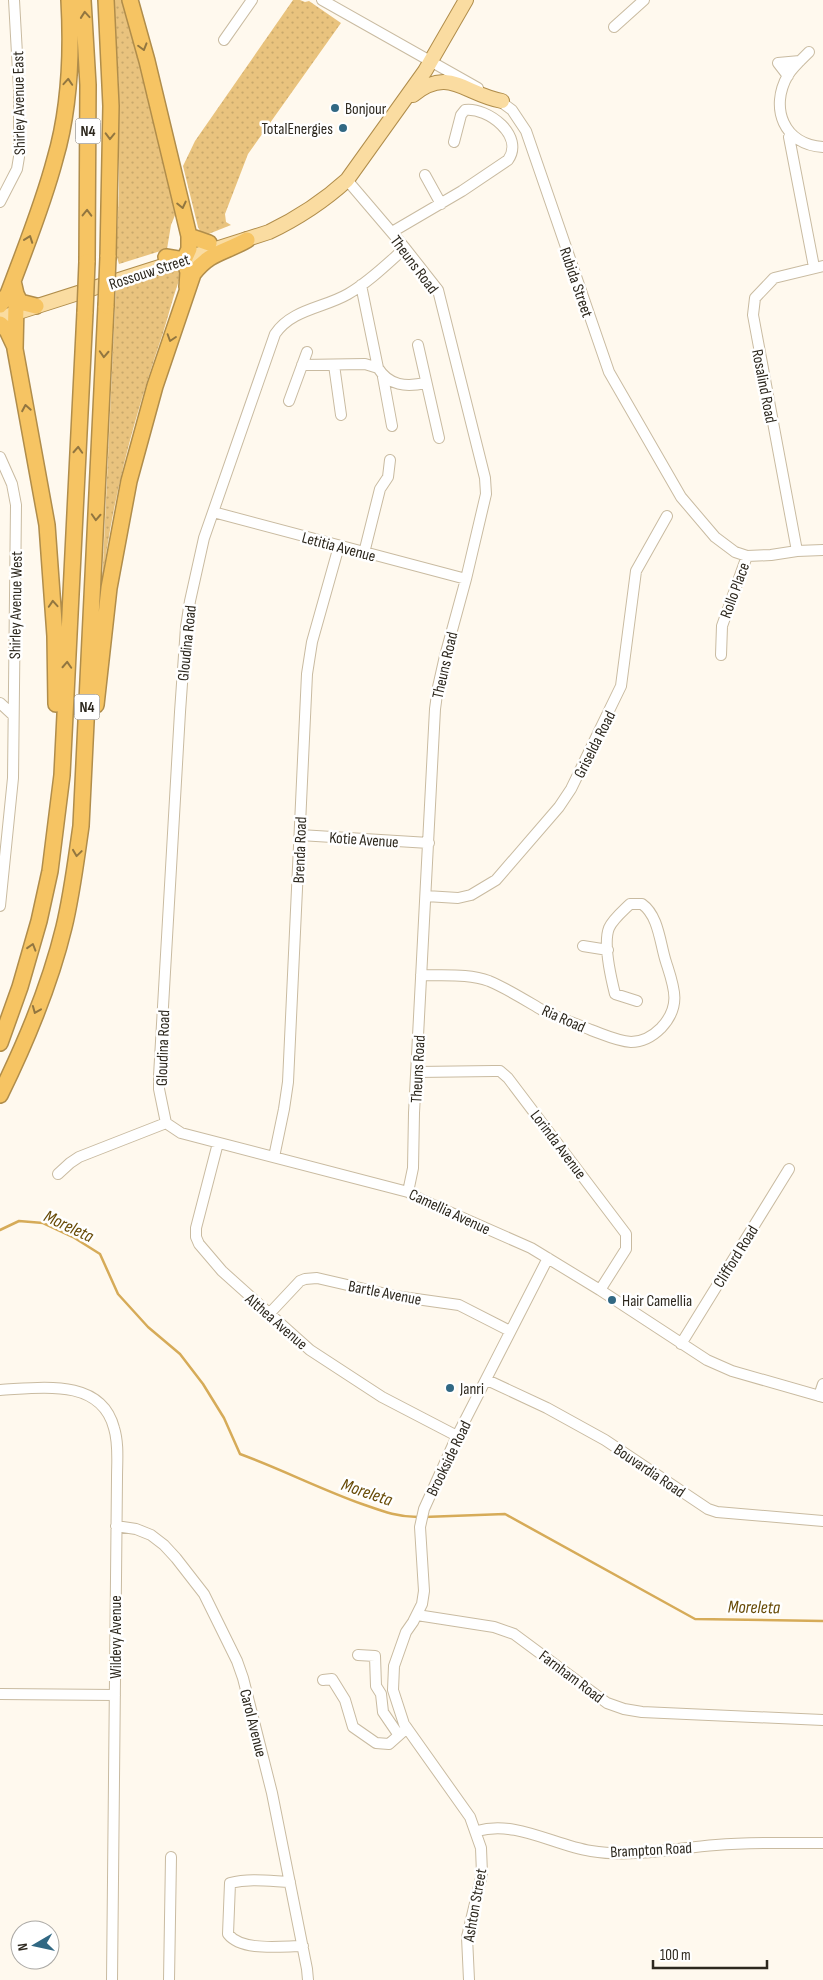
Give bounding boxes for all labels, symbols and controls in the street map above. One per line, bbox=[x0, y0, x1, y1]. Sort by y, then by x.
one-way arrow bbox=[79, 11, 90, 19]
one-way arrow bbox=[138, 42, 148, 50]
street label: Shirley Avenue East bbox=[9, 51, 30, 155]
one-way arrow bbox=[63, 78, 74, 86]
place label: Bonjour bbox=[345, 100, 387, 119]
marker: Bonjour bbox=[329, 102, 341, 114]
road number: N4 bbox=[76, 118, 100, 144]
place label: TotalEnergies bbox=[261, 120, 333, 139]
marker: TotalEnergies bbox=[337, 122, 349, 134]
one-way arrow bbox=[105, 132, 115, 140]
one-way arrow bbox=[176, 200, 187, 209]
one-way arrow bbox=[82, 209, 92, 216]
street label: Theuns Road bbox=[386, 232, 442, 298]
one-way arrow bbox=[23, 235, 33, 244]
street label: Rubida Street bbox=[555, 245, 596, 320]
street label: Rossouw Street bbox=[107, 250, 192, 294]
one-way arrow bbox=[166, 333, 176, 342]
street label: Rosalind Road bbox=[747, 348, 780, 425]
one-way arrow bbox=[98, 351, 109, 359]
one-way arrow bbox=[22, 404, 32, 412]
one-way arrow bbox=[72, 446, 83, 454]
one-way arrow bbox=[90, 513, 101, 521]
street label: Letitia Avenue bbox=[300, 528, 378, 566]
street label: Shirley Avenue West bbox=[6, 551, 27, 659]
street label: Rollo Place bbox=[717, 560, 754, 621]
one-way arrow bbox=[47, 600, 58, 608]
street label: Gloudina Road bbox=[174, 604, 201, 682]
street label: Theuns Road bbox=[429, 630, 462, 701]
one-way arrow bbox=[62, 661, 73, 669]
road number: N4 bbox=[74, 694, 100, 720]
street label: Griselda Road bbox=[570, 708, 620, 781]
street label: Brenda Road bbox=[290, 816, 311, 884]
street label: Kotie Avenue bbox=[329, 829, 399, 852]
one-way arrow bbox=[72, 850, 83, 858]
one-way arrow bbox=[26, 943, 36, 951]
street label: Ria Road bbox=[539, 1001, 588, 1037]
one-way arrow bbox=[32, 1005, 43, 1014]
street label: Gloudina Road bbox=[153, 1010, 174, 1086]
street label: Theuns Road bbox=[407, 1035, 430, 1104]
street label: Lorinda Avenue bbox=[526, 1107, 590, 1183]
street label: Camellia Avenue bbox=[406, 1185, 493, 1239]
water label: Moreleta bbox=[41, 1206, 98, 1247]
street label: Clifford Road bbox=[710, 1222, 763, 1291]
street label: Bartle Avenue bbox=[347, 1277, 423, 1310]
street label: Althea Avenue bbox=[240, 1289, 311, 1354]
place label: Hair Camellia bbox=[622, 1292, 692, 1311]
marker: Hair Camellia bbox=[606, 1294, 618, 1306]
place label: Janri bbox=[459, 1380, 484, 1399]
marker: Janri bbox=[444, 1382, 456, 1394]
street label: Brookside Road bbox=[423, 1418, 476, 1500]
street label: Bouvardia Road bbox=[610, 1440, 688, 1502]
water label: Moreleta bbox=[339, 1474, 396, 1511]
street label: Wildevy Avenue bbox=[107, 1595, 126, 1679]
water label: Moreleta bbox=[728, 1597, 781, 1618]
street label: Farnham Road bbox=[535, 1647, 607, 1708]
street label: Carol Avenue bbox=[235, 1687, 270, 1759]
street label: Brampton Road bbox=[610, 1839, 692, 1862]
street label: Ashton Street bbox=[460, 1867, 491, 1944]
north arrow bbox=[10, 1920, 60, 1970]
scale bar bbox=[653, 1938, 767, 1970]
text: N bbox=[14, 1942, 32, 1952]
text: 100 m bbox=[660, 1946, 691, 1965]

